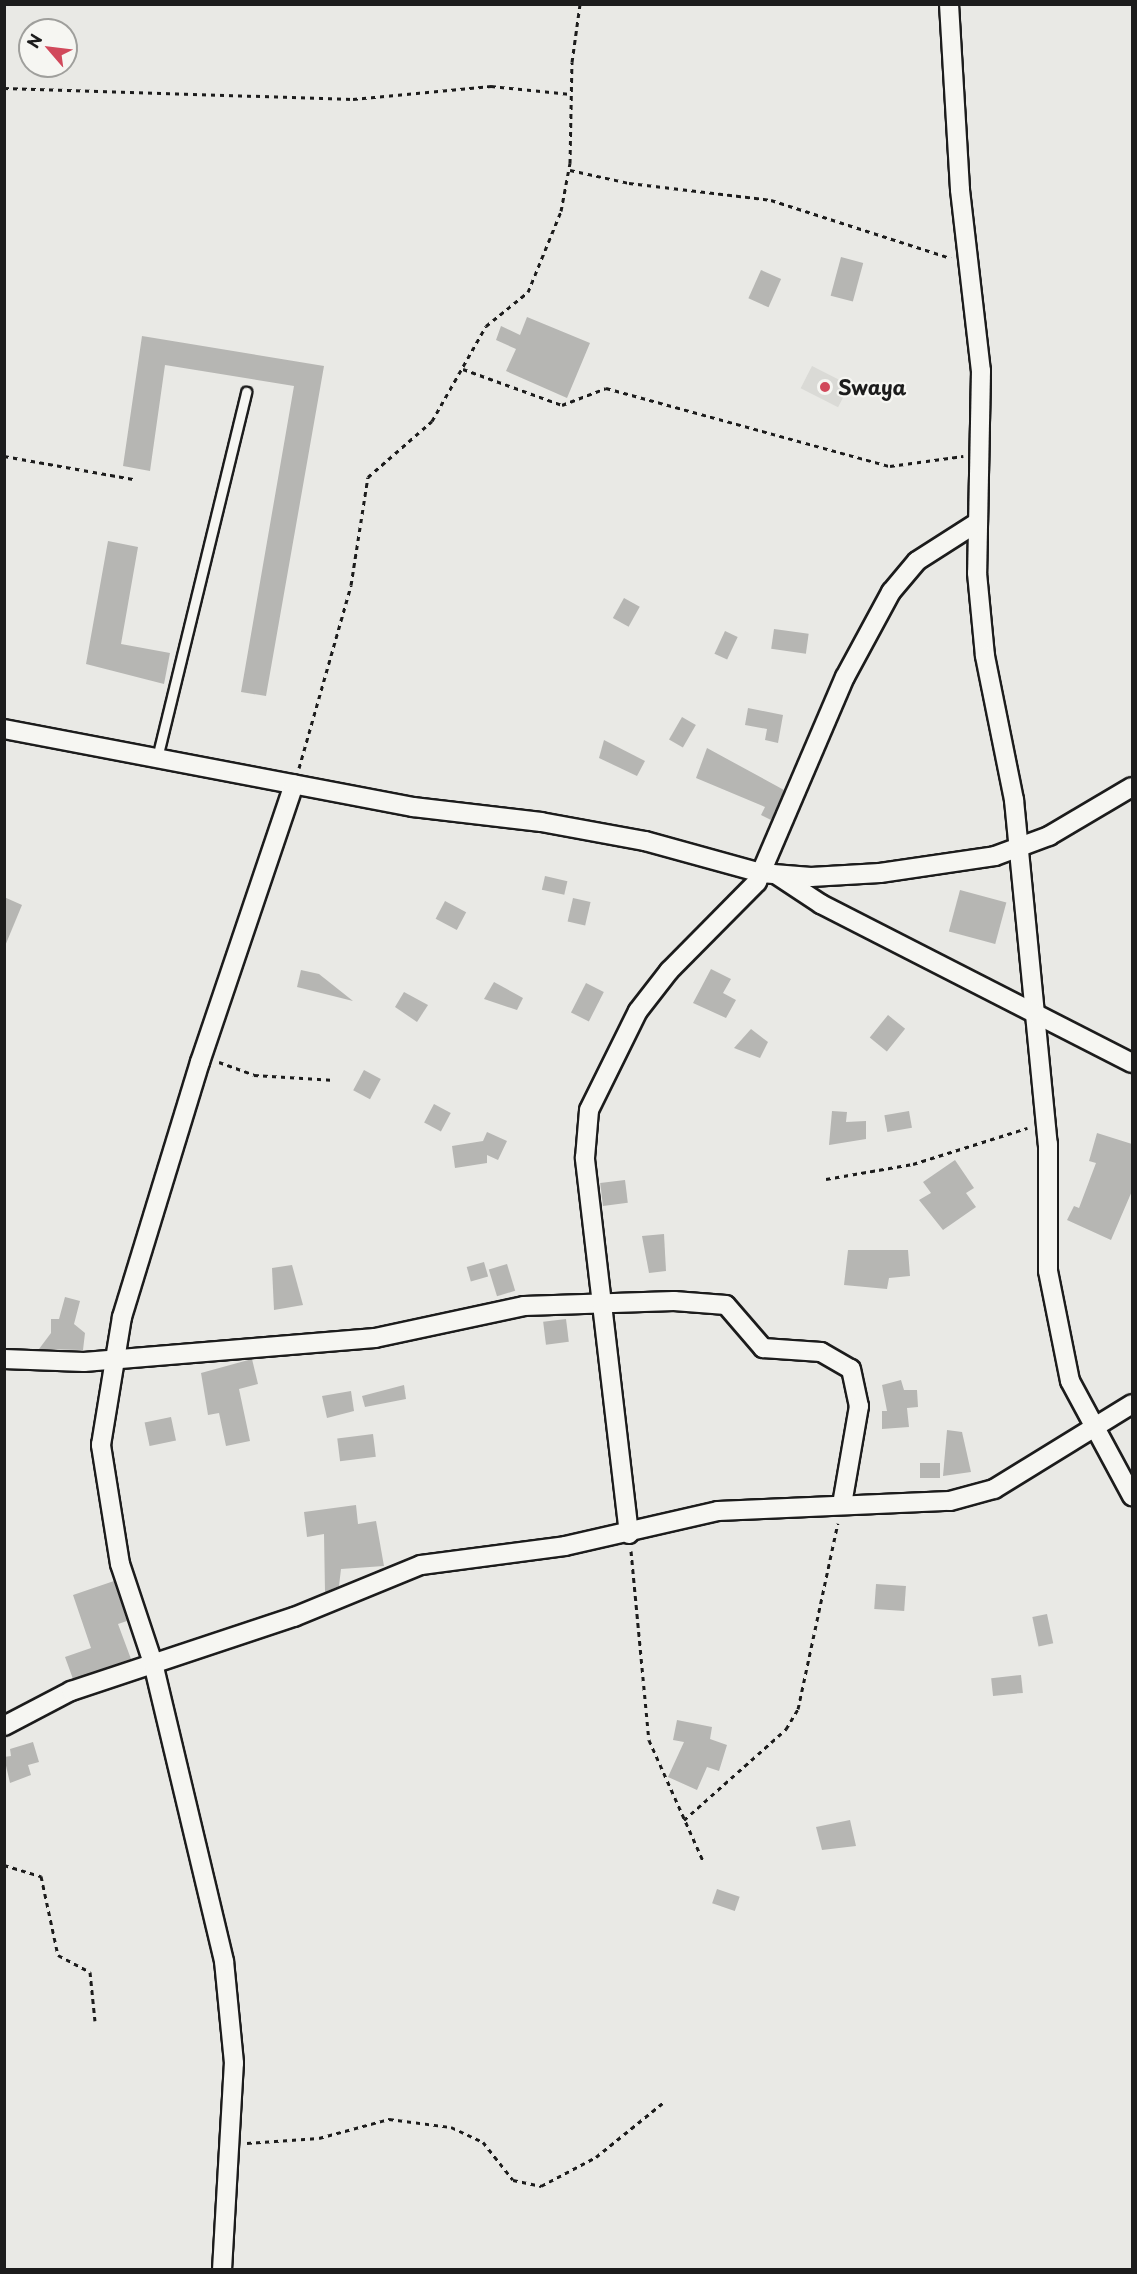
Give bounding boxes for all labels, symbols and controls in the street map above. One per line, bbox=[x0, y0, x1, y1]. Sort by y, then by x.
north arrow bbox=[18, 18, 78, 78]
text: N bbox=[20, 29, 47, 52]
place label: Swaya bbox=[838, 375, 906, 399]
marker: Swaya bbox=[816, 378, 834, 396]

